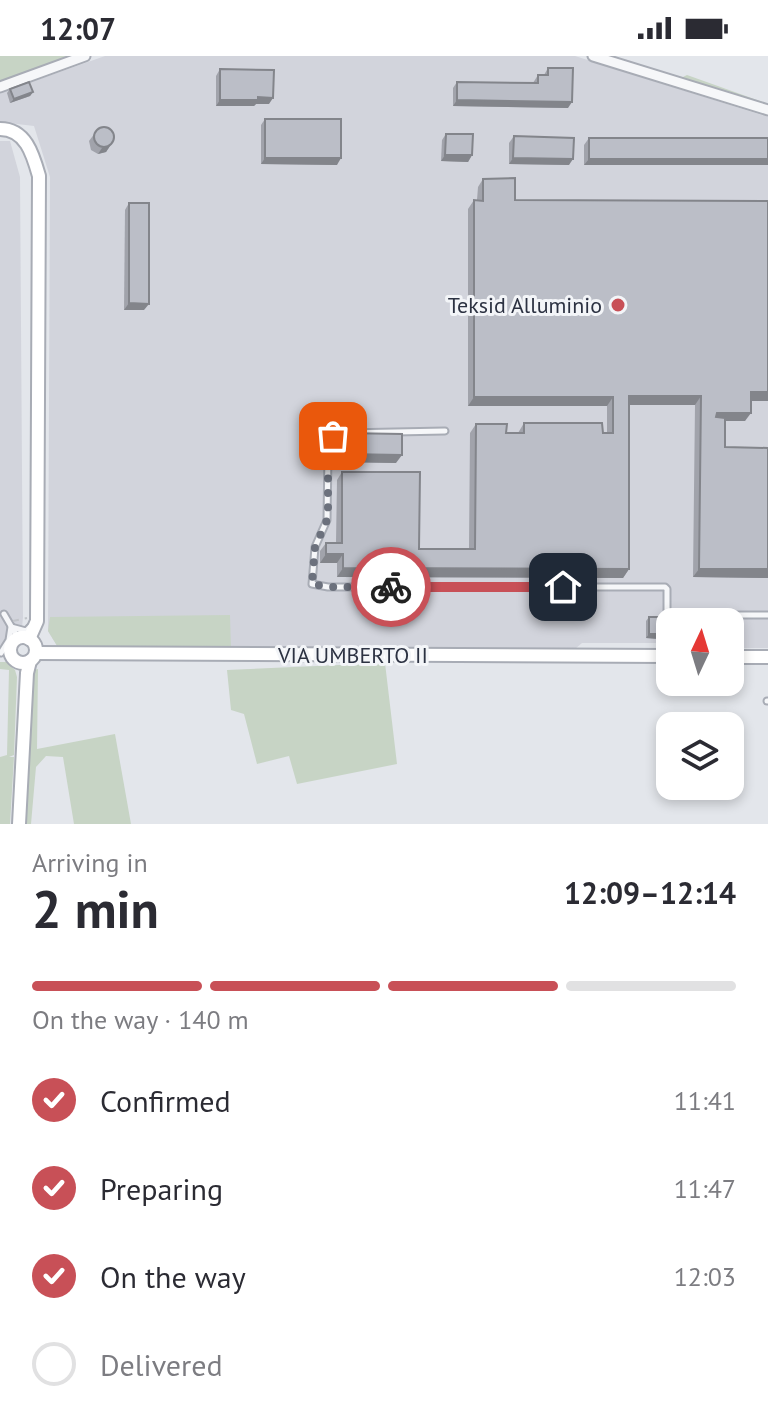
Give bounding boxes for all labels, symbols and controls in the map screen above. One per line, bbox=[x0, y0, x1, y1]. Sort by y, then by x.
text: 12:07 bbox=[40, 9, 116, 48]
place label: Teksid Alluminio bbox=[448, 291, 602, 319]
marker: Teksid Alluminio bbox=[609, 296, 627, 314]
pin bbox=[299, 402, 367, 470]
icon: bag bbox=[311, 414, 355, 458]
courier bbox=[351, 547, 431, 627]
pin bbox=[529, 553, 597, 621]
icon: bike bbox=[369, 565, 413, 609]
icon: home bbox=[541, 565, 585, 609]
north arrow bbox=[656, 608, 744, 696]
map controls bbox=[656, 608, 744, 800]
street label: VIA UMBERTO II bbox=[277, 641, 428, 669]
button: layers bbox=[656, 712, 744, 800]
text: Arriving in bbox=[32, 846, 148, 879]
text: 12:09–12:14 bbox=[564, 873, 736, 912]
text: 2 min bbox=[32, 875, 159, 942]
text: On the way · 140 m bbox=[32, 1003, 249, 1036]
icon: check bbox=[32, 1078, 76, 1122]
text: Confirmed bbox=[100, 1081, 231, 1120]
text: 11:41 bbox=[674, 1084, 736, 1117]
icon: check bbox=[32, 1166, 76, 1210]
text: Preparing bbox=[100, 1169, 223, 1208]
text: 11:47 bbox=[674, 1172, 736, 1205]
icon: check bbox=[32, 1254, 76, 1298]
text: On the way bbox=[100, 1257, 246, 1296]
text: 12:03 bbox=[674, 1260, 736, 1293]
text: Delivered bbox=[100, 1345, 223, 1384]

